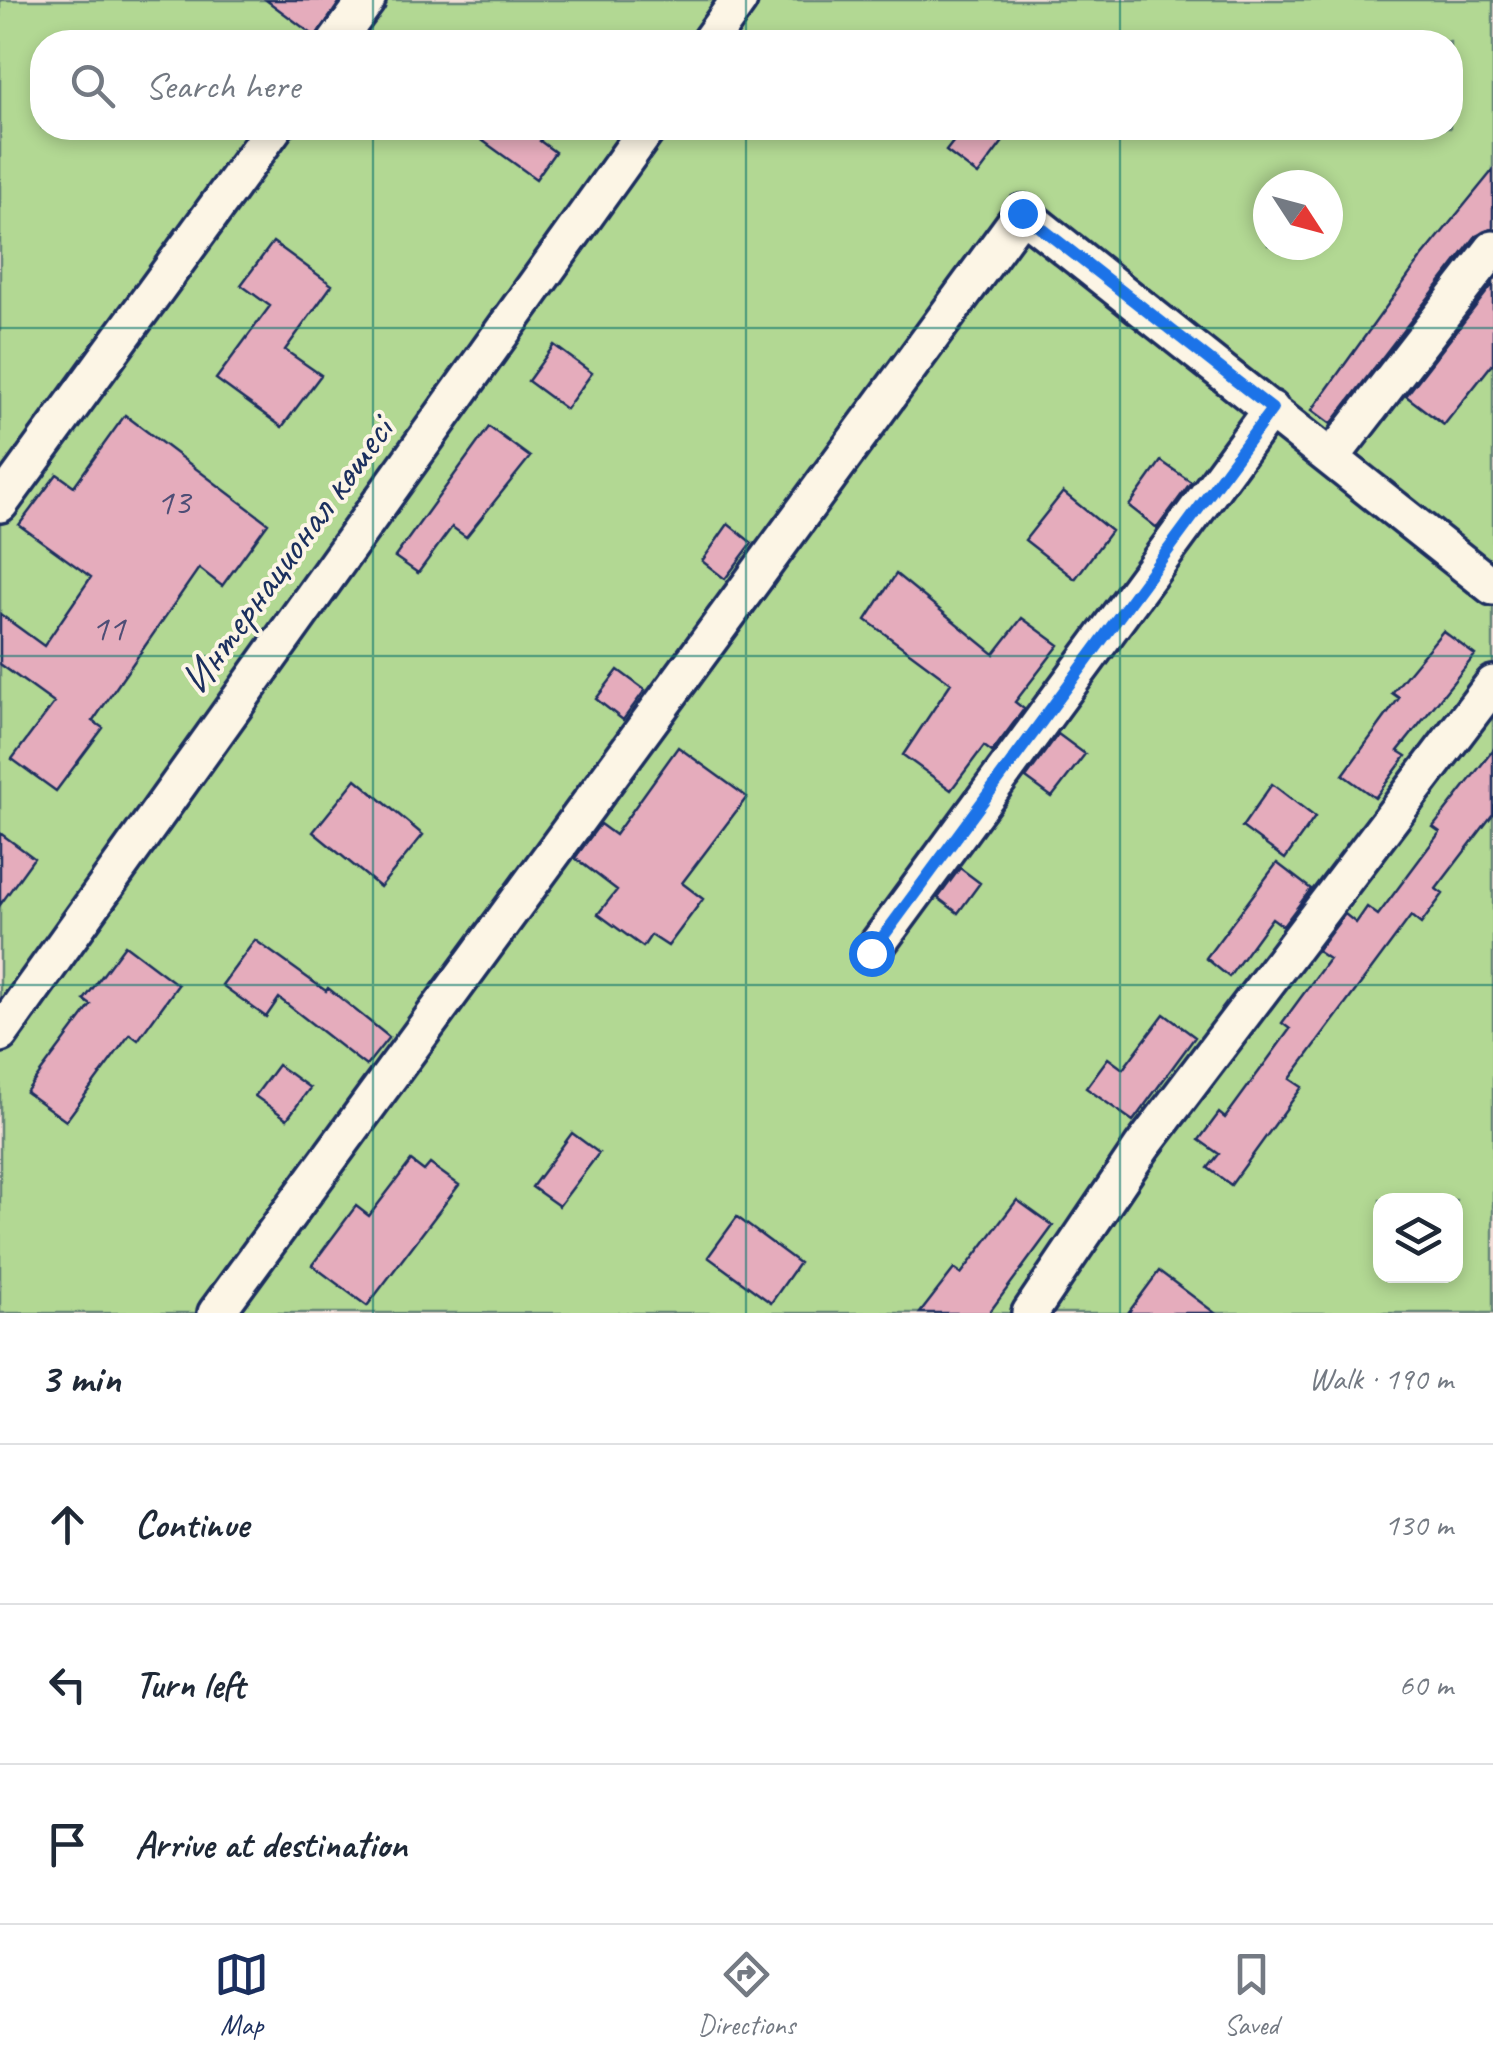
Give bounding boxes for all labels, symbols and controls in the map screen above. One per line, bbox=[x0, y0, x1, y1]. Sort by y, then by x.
search box bbox=[30, 30, 1463, 140]
icon: search bbox=[65, 58, 120, 113]
text: Search here bbox=[145, 62, 300, 109]
north arrow bbox=[1253, 170, 1343, 260]
route end bbox=[1000, 191, 1046, 237]
street label: Интернационал көшесі bbox=[169, 402, 408, 704]
house number: 13 bbox=[156, 478, 193, 525]
house number: 11 bbox=[91, 604, 127, 651]
route start bbox=[849, 931, 895, 977]
map controls bbox=[1373, 1193, 1463, 1283]
button: layers bbox=[1373, 1193, 1463, 1283]
text: 3 min bbox=[40, 1352, 120, 1405]
text: Walk · 190 m bbox=[1309, 1358, 1453, 1399]
icon: ahead bbox=[40, 1497, 95, 1552]
text: Continue bbox=[135, 1501, 249, 1548]
text: 130 m bbox=[1384, 1504, 1453, 1545]
icon: left bbox=[40, 1657, 95, 1712]
text: Turn left bbox=[135, 1661, 245, 1708]
text: 60 m bbox=[1399, 1664, 1453, 1705]
icon: arrive bbox=[40, 1817, 95, 1872]
text: Arrive at destination bbox=[135, 1821, 407, 1868]
tab: Map bbox=[214, 1947, 269, 2042]
tab: Directions bbox=[698, 1947, 795, 2042]
tab: Saved bbox=[1224, 1947, 1279, 2042]

